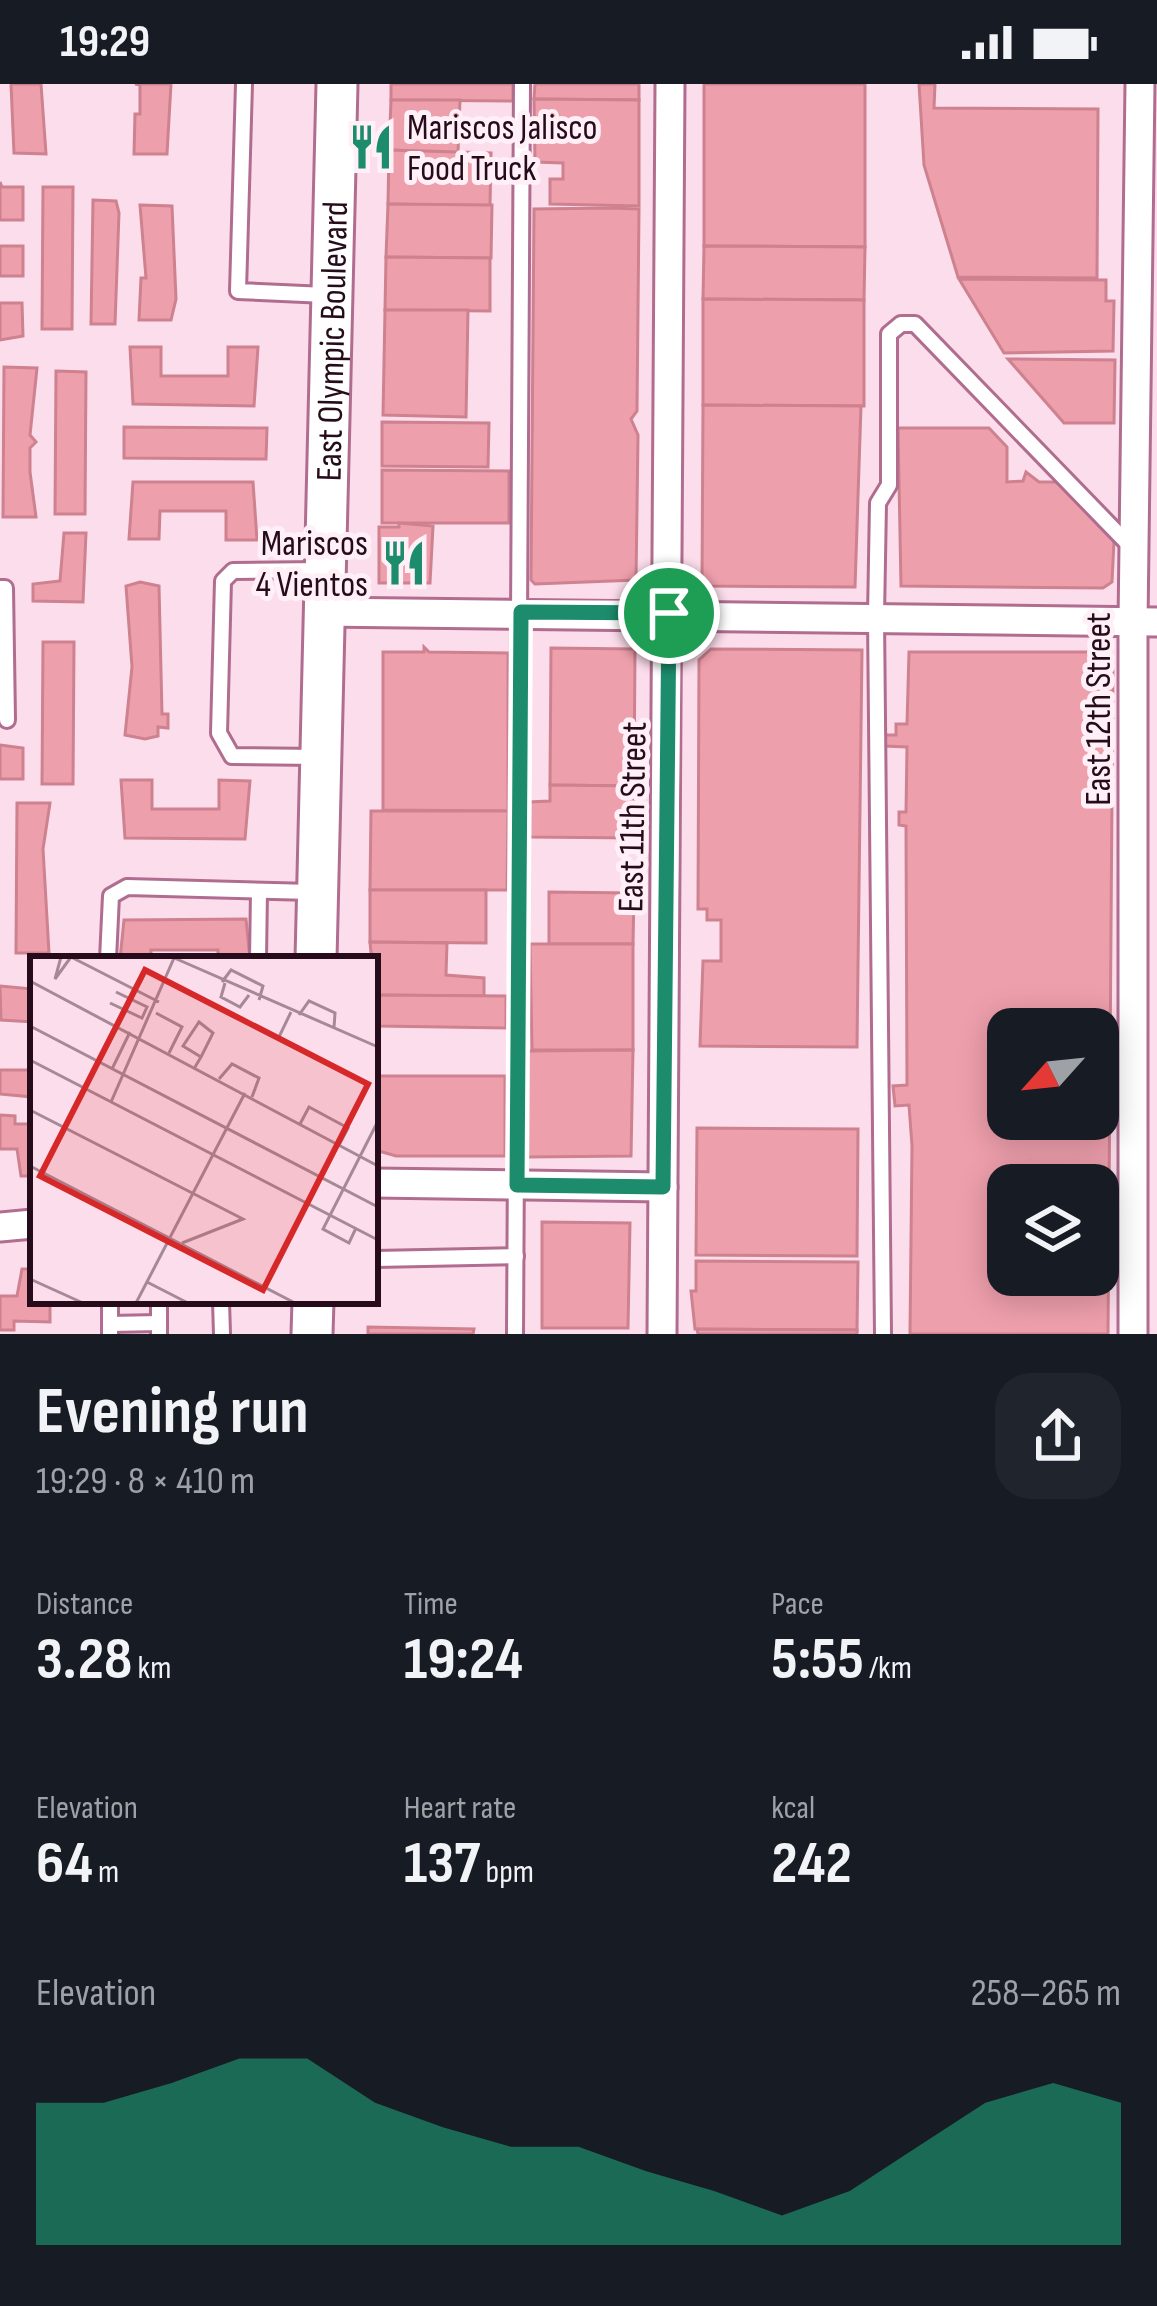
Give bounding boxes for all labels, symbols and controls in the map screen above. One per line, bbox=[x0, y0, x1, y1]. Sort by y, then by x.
text: 19:29 bbox=[60, 15, 150, 70]
place label: Mariscos Jalisco Food Truck bbox=[407, 107, 598, 191]
restaurant icon: Mariscos Jalisco Food Truck bbox=[346, 122, 396, 172]
street label: East Olympic Boulevard bbox=[308, 201, 358, 482]
place label: Mariscos 4 Vientos bbox=[256, 523, 368, 607]
restaurant icon: Mariscos 4 Vientos bbox=[379, 538, 429, 588]
pin bbox=[618, 562, 720, 664]
icon: arrive bbox=[636, 580, 702, 646]
street label: East 12th Street bbox=[1078, 612, 1121, 806]
street label: East 11th Street bbox=[610, 721, 657, 913]
inset map bbox=[30, 956, 378, 1304]
north arrow bbox=[987, 1008, 1119, 1140]
map controls bbox=[987, 1008, 1119, 1296]
button: layers bbox=[987, 1164, 1119, 1296]
text: Evening run bbox=[36, 1373, 309, 1452]
button: share bbox=[995, 1373, 1121, 1499]
text: 19:29 · 8 × 410 m bbox=[36, 1458, 255, 1505]
text: Distance bbox=[36, 1584, 133, 1624]
text: Time bbox=[404, 1584, 458, 1624]
text: Pace bbox=[771, 1584, 824, 1624]
text: 3.28 bbox=[36, 1624, 132, 1696]
text: 19:24 bbox=[404, 1624, 523, 1696]
text: 5:55 bbox=[771, 1624, 864, 1696]
text: km bbox=[132, 1648, 171, 1688]
text: /km bbox=[864, 1648, 912, 1688]
text: Elevation bbox=[36, 1788, 138, 1828]
text: Heart rate bbox=[404, 1788, 516, 1828]
text: kcal bbox=[771, 1788, 815, 1828]
text: 64 bbox=[36, 1828, 93, 1900]
text: 137 bbox=[404, 1828, 480, 1900]
text: 242 bbox=[771, 1828, 852, 1900]
text: m bbox=[93, 1852, 119, 1892]
text: bpm bbox=[480, 1852, 534, 1892]
text: Elevation bbox=[36, 1970, 156, 2017]
text: 258–265 m bbox=[970, 1970, 1121, 2017]

